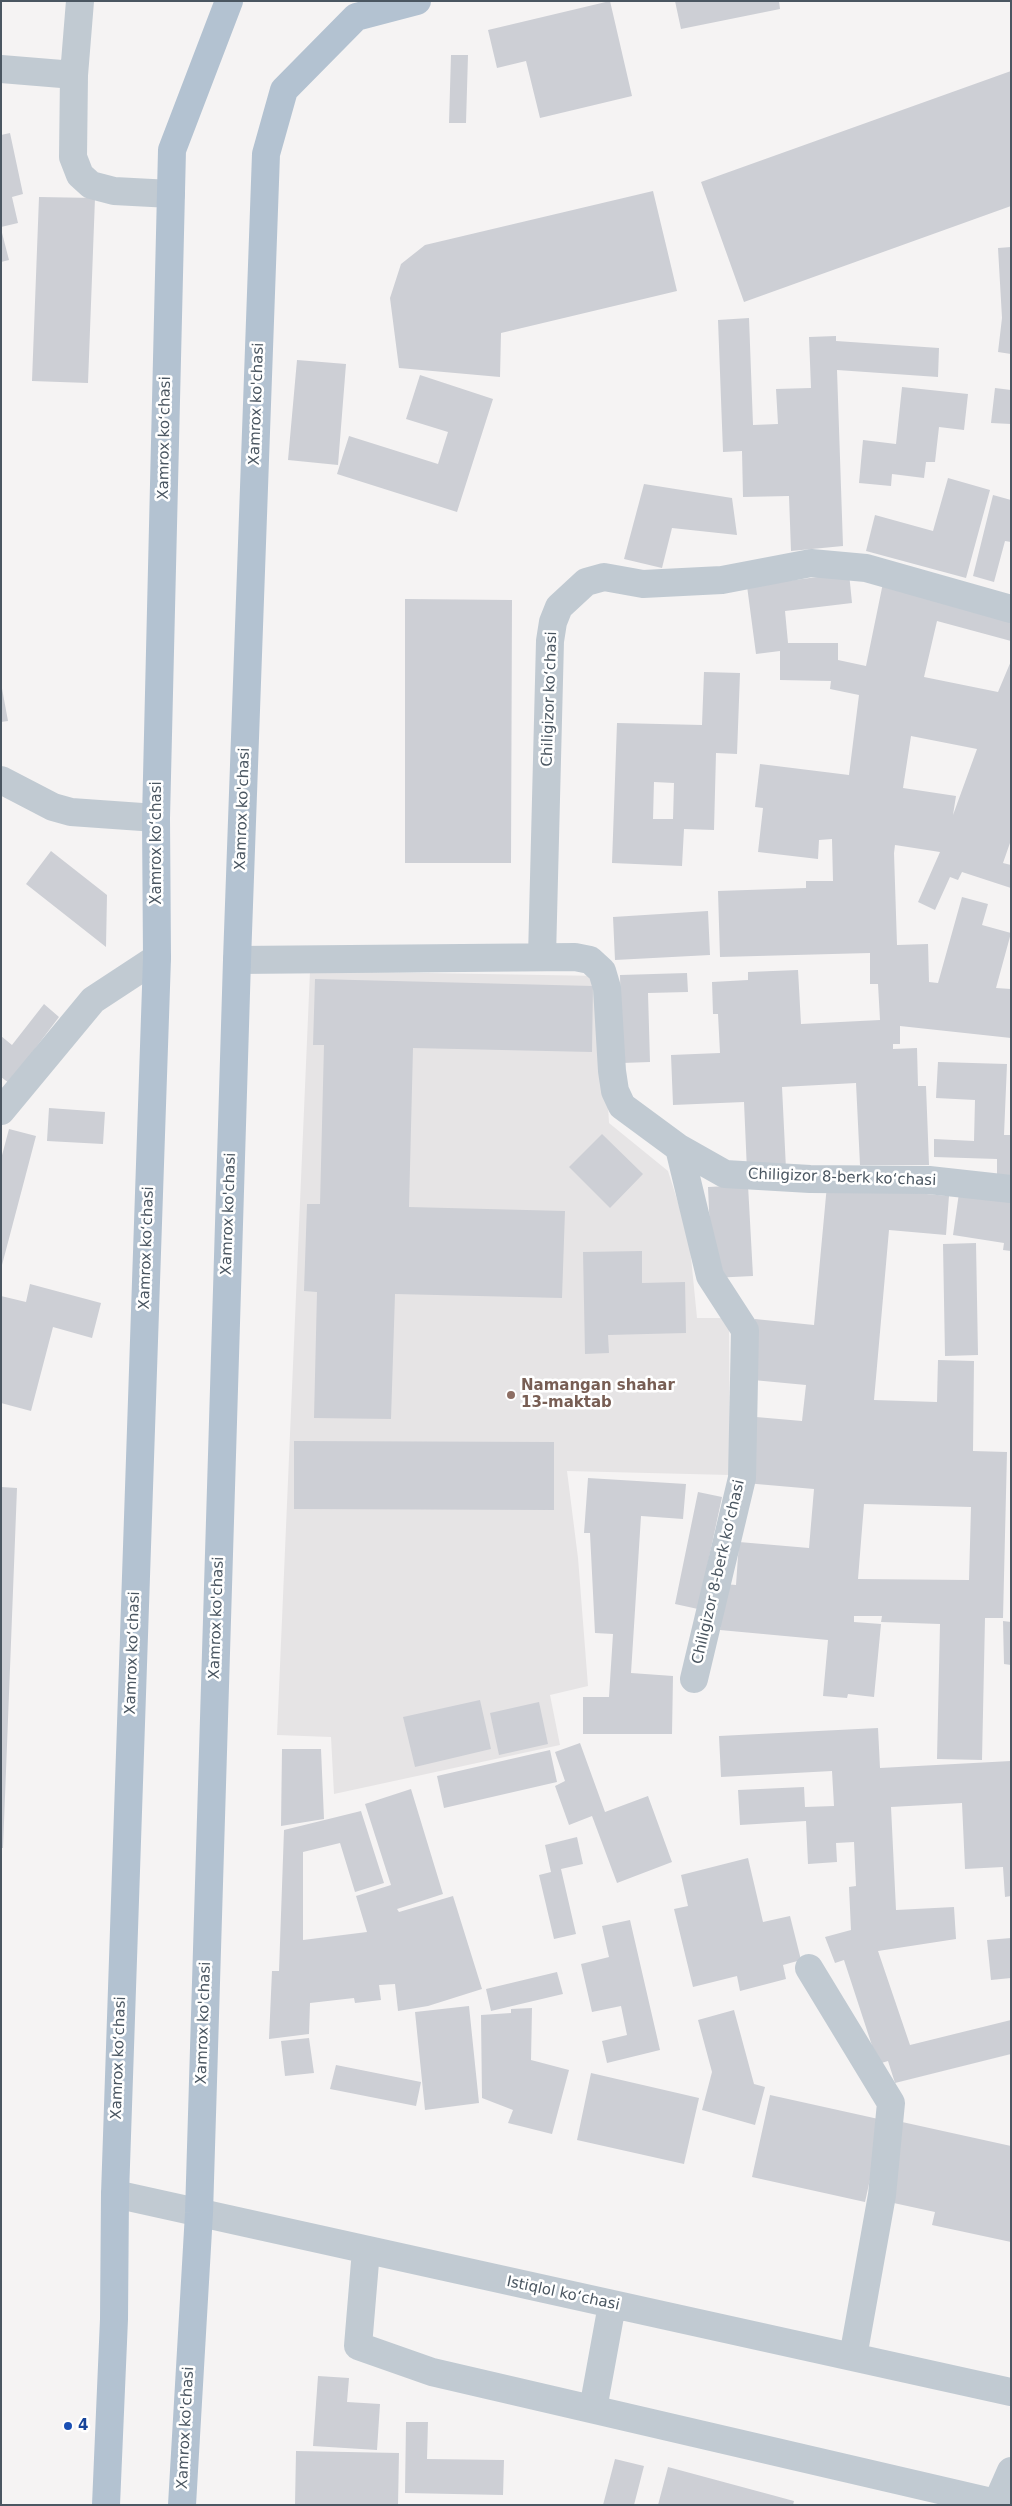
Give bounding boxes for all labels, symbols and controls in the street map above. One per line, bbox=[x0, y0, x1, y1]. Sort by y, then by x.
street label: Xamrox ko'chasi bbox=[246, 342, 268, 466]
street label: Xamrox koʻchasi bbox=[155, 376, 175, 500]
street label: Chiligizor koʻchasi bbox=[539, 631, 561, 767]
street label: Xamrox ko'chasi bbox=[232, 747, 254, 871]
street label: Xamrox koʻchasi bbox=[148, 781, 166, 905]
street label: Xamrox ko'chasi bbox=[218, 1152, 240, 1276]
street label: Chiligizor 8-berk koʻchasi bbox=[747, 1166, 937, 1190]
street label: Xamrox koʻchasi bbox=[136, 1186, 158, 1310]
place label: Namangan shahar 13-maktab bbox=[521, 1377, 675, 1412]
marker: Namangan shahar 13-maktab bbox=[505, 1389, 517, 1401]
street label: Chiligizor 8-berk koʻchasi bbox=[689, 1478, 749, 1666]
street label: Xamrox ko'chasi bbox=[206, 1556, 228, 1680]
street label: Xamrox koʻchasi bbox=[122, 1591, 144, 1715]
street label: Xamrox ko'chasi bbox=[193, 1961, 215, 2085]
street label: Xamrox koʻchasi bbox=[108, 1996, 130, 2120]
street label: Istiqlol koʻchasi bbox=[505, 2273, 621, 2315]
street label: Xamrox ko'chasi bbox=[174, 2366, 198, 2490]
place label: 4 bbox=[78, 2417, 88, 2435]
marker: 4 bbox=[62, 2420, 74, 2432]

